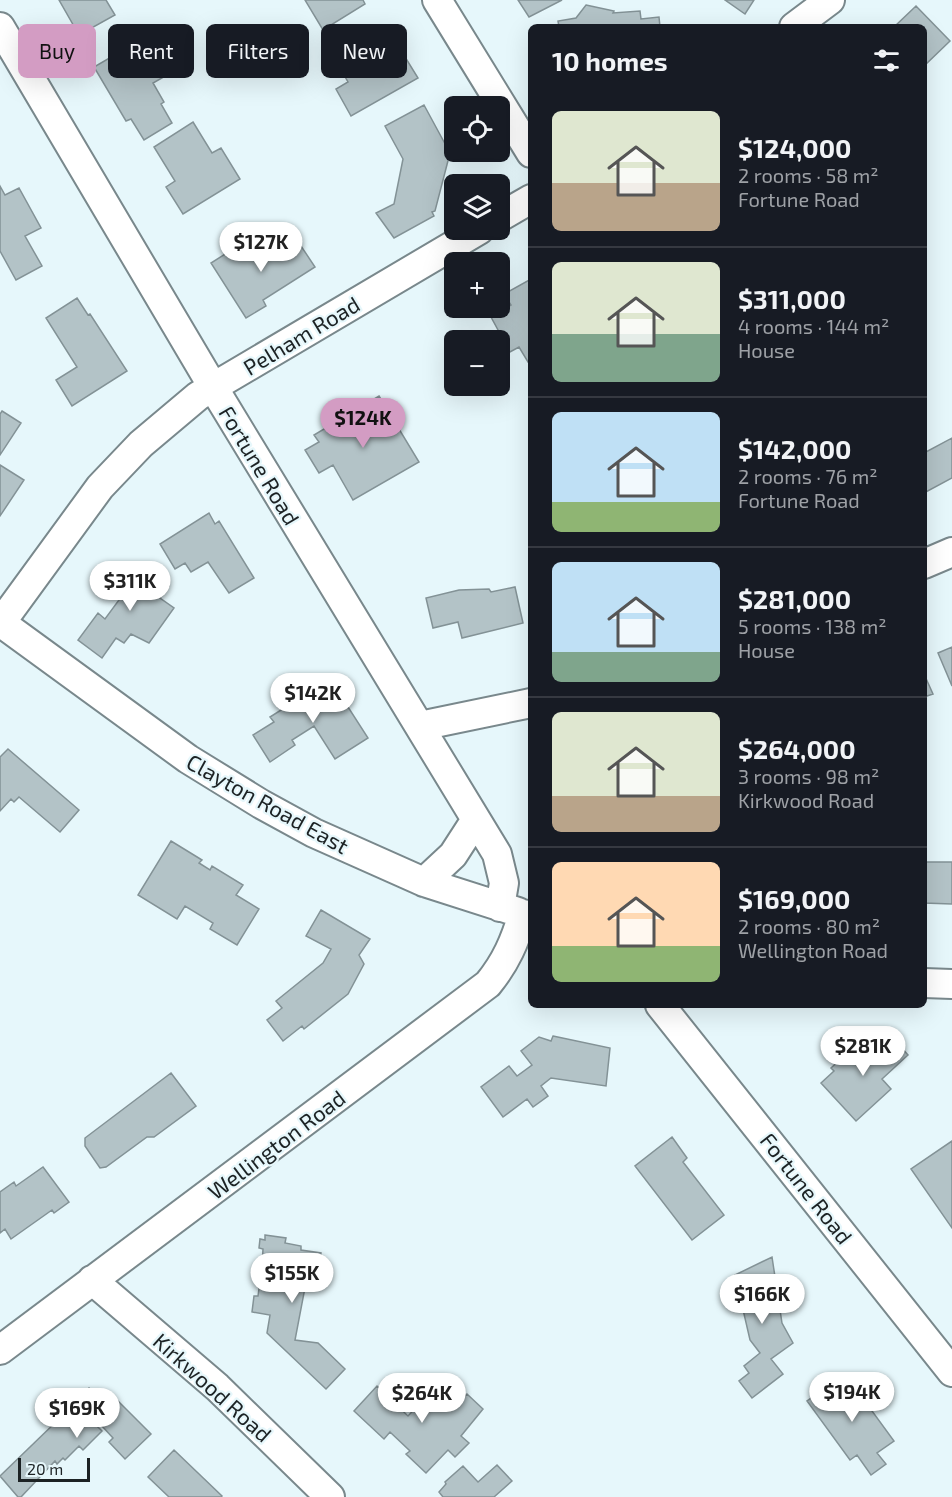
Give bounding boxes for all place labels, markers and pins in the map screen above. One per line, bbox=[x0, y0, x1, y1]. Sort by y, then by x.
pin: $127K bbox=[219, 222, 303, 273]
pin: $124K bbox=[321, 398, 405, 449]
pin: $311K bbox=[88, 561, 172, 612]
pin: $142K bbox=[271, 673, 355, 724]
pin: $281K bbox=[821, 1026, 905, 1077]
pin: $155K bbox=[250, 1253, 334, 1304]
pin: $166K bbox=[720, 1274, 804, 1325]
pin: $194K bbox=[810, 1372, 894, 1423]
pin: $264K bbox=[380, 1373, 464, 1424]
pin: $169K bbox=[35, 1388, 119, 1439]

